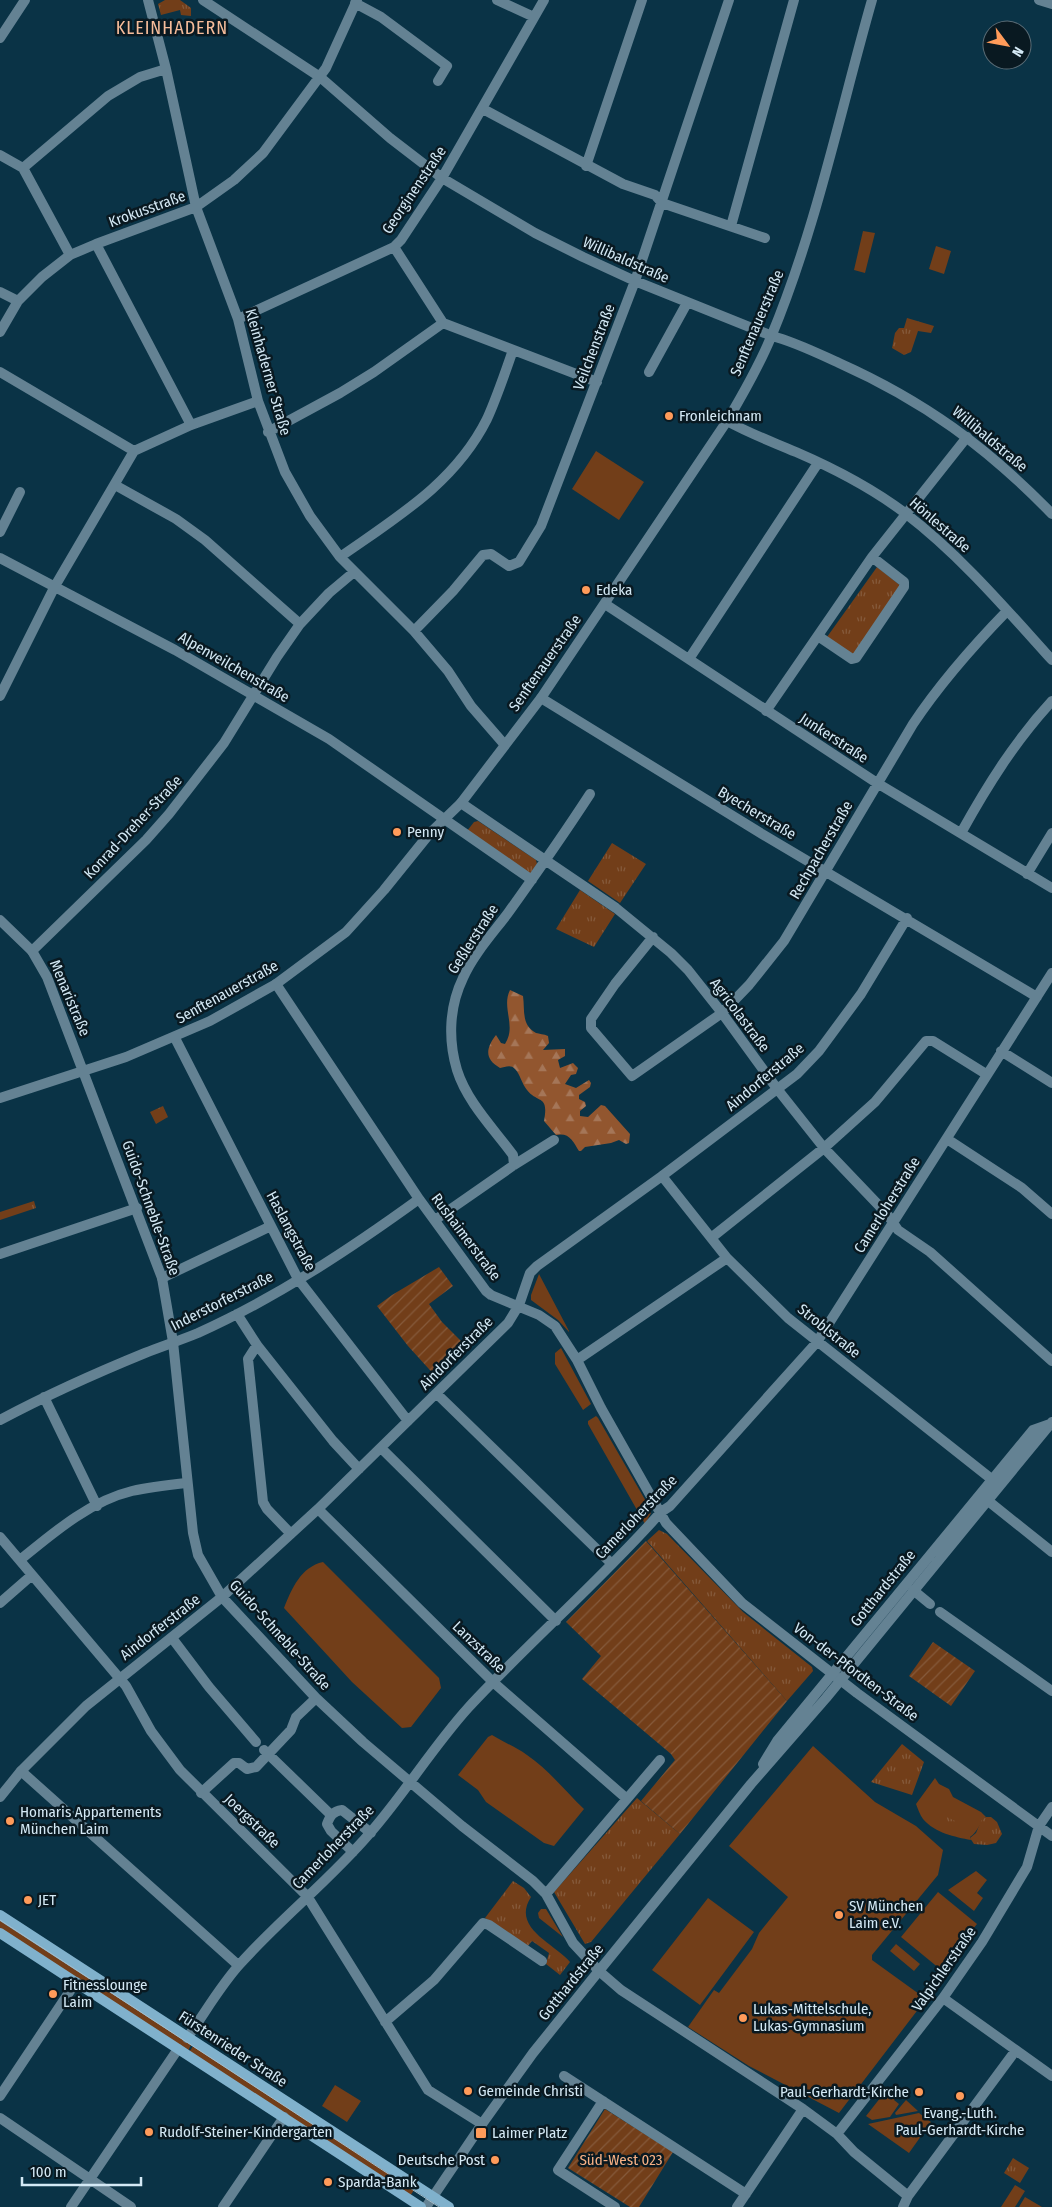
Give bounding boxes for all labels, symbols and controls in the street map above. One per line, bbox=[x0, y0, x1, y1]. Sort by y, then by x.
district label: KLEINHADERN bbox=[116, 17, 228, 39]
north arrow bbox=[982, 20, 1032, 70]
text: N bbox=[1008, 44, 1027, 60]
street label: Georginenstraße bbox=[378, 143, 450, 237]
street label: Krokusstraße bbox=[106, 187, 188, 231]
street label: Willibaldstraße bbox=[580, 233, 672, 287]
street label: Senftenauerstraße bbox=[726, 267, 788, 379]
street label: Veilchenstraße bbox=[569, 301, 619, 393]
street label: Kleinhaderner Straße bbox=[241, 307, 295, 437]
street label: Willibaldstraße bbox=[949, 402, 1031, 476]
place label: Fronleichnam bbox=[679, 407, 762, 425]
marker: Fronleichnam bbox=[663, 410, 675, 422]
street label: Hönlestraße bbox=[906, 494, 974, 556]
place label: Edeka bbox=[596, 581, 632, 599]
marker: Edeka bbox=[580, 584, 592, 596]
street label: Senftenauerstraße bbox=[505, 611, 585, 715]
street label: Alpenveilchenstraße bbox=[175, 628, 293, 706]
street label: Junkerstraße bbox=[796, 709, 872, 767]
street label: Konrad-Dreher-Straße bbox=[80, 771, 186, 883]
street label: Byecherstraße bbox=[715, 783, 799, 843]
street label: Rechpacherstraße bbox=[786, 798, 856, 902]
place label: Penny bbox=[407, 823, 445, 841]
marker: Penny bbox=[391, 826, 403, 838]
street label: Geßlerstraße bbox=[444, 901, 502, 977]
street label: Menaristraße bbox=[46, 957, 94, 1039]
street label: Senftenauerstraße bbox=[173, 957, 281, 1027]
street label: Agricolastraße bbox=[706, 974, 774, 1056]
street label: Aindorferstraße bbox=[722, 1039, 808, 1115]
street label: Guido-Schneble-Straße bbox=[118, 1138, 184, 1278]
street label: Camerloherstraße bbox=[850, 1154, 924, 1256]
street label: Haslangstraße bbox=[262, 1188, 320, 1274]
street label: Rushaimerstraße bbox=[427, 1190, 505, 1284]
street label: Inderstorferstraße bbox=[168, 1267, 276, 1335]
street label: Stroblstraße bbox=[794, 1300, 864, 1362]
street label: Aindorferstraße bbox=[416, 1313, 496, 1393]
street label: Camerloherstraße bbox=[591, 1471, 681, 1563]
street label: Gotthardstraße bbox=[847, 1546, 919, 1630]
street label: Guido-Schneble-Straße bbox=[226, 1576, 334, 1694]
street label: Aindorferstraße bbox=[116, 1590, 204, 1664]
street label: Lanzstraße bbox=[449, 1617, 509, 1677]
street label: Von-der-Pfordten-Straße bbox=[790, 1619, 922, 1725]
street label: Joergstraße bbox=[220, 1790, 284, 1852]
street label: Camerloherstraße bbox=[288, 1801, 378, 1893]
place label: Homaris Appartements München Laim bbox=[20, 1803, 161, 1838]
marker: Homaris Appartements München Laim bbox=[4, 1815, 16, 1827]
place label: JET bbox=[38, 1891, 56, 1909]
marker: JET bbox=[22, 1894, 34, 1906]
place label: SV München Laim e.V. bbox=[849, 1897, 923, 1932]
marker: SV München Laim e.V. bbox=[833, 1909, 845, 1921]
street label: Valpichlerstraße bbox=[908, 1923, 980, 2015]
street label: Gotthardstraße bbox=[535, 1940, 607, 2024]
place label: Fitnesslounge Laim bbox=[63, 1976, 148, 2011]
marker: Fitnesslounge Laim bbox=[47, 1988, 59, 2000]
place label: Lukas-Mittelschule, Lukas-Gymnasium bbox=[753, 2000, 871, 2035]
street label: Fürstenrieder Straße bbox=[175, 2007, 291, 2091]
marker: Lukas-Mittelschule, Lukas-Gymnasium bbox=[737, 2012, 749, 2024]
place label: Gemeinde Christi bbox=[478, 2082, 583, 2100]
place label: Paul-Gerhardt-Kirche bbox=[780, 2083, 909, 2101]
marker: Gemeinde Christi bbox=[462, 2085, 474, 2097]
marker: Paul-Gerhardt-Kirche bbox=[913, 2086, 925, 2098]
marker: Evang.-Luth. Paul-Gerhardt-Kirche bbox=[954, 2090, 966, 2102]
place label: Evang.-Luth. Paul-Gerhardt-Kirche bbox=[895, 2104, 1025, 2139]
place label: Rudolf-Steiner-Kindergarten bbox=[159, 2123, 332, 2141]
place label: Laimer Platz bbox=[492, 2124, 567, 2142]
marker: Rudolf-Steiner-Kindergarten bbox=[143, 2126, 155, 2138]
marker: Laimer Platz bbox=[474, 2126, 488, 2140]
place label: Deutsche Post bbox=[398, 2151, 485, 2169]
park label: Süd-West 023 bbox=[579, 2151, 663, 2169]
scale bar bbox=[22, 2154, 141, 2186]
marker: Deutsche Post bbox=[489, 2154, 501, 2166]
text: 100 m bbox=[30, 2163, 67, 2181]
place label: Sparda-Bank bbox=[338, 2173, 417, 2191]
marker: Sparda-Bank bbox=[322, 2176, 334, 2188]

